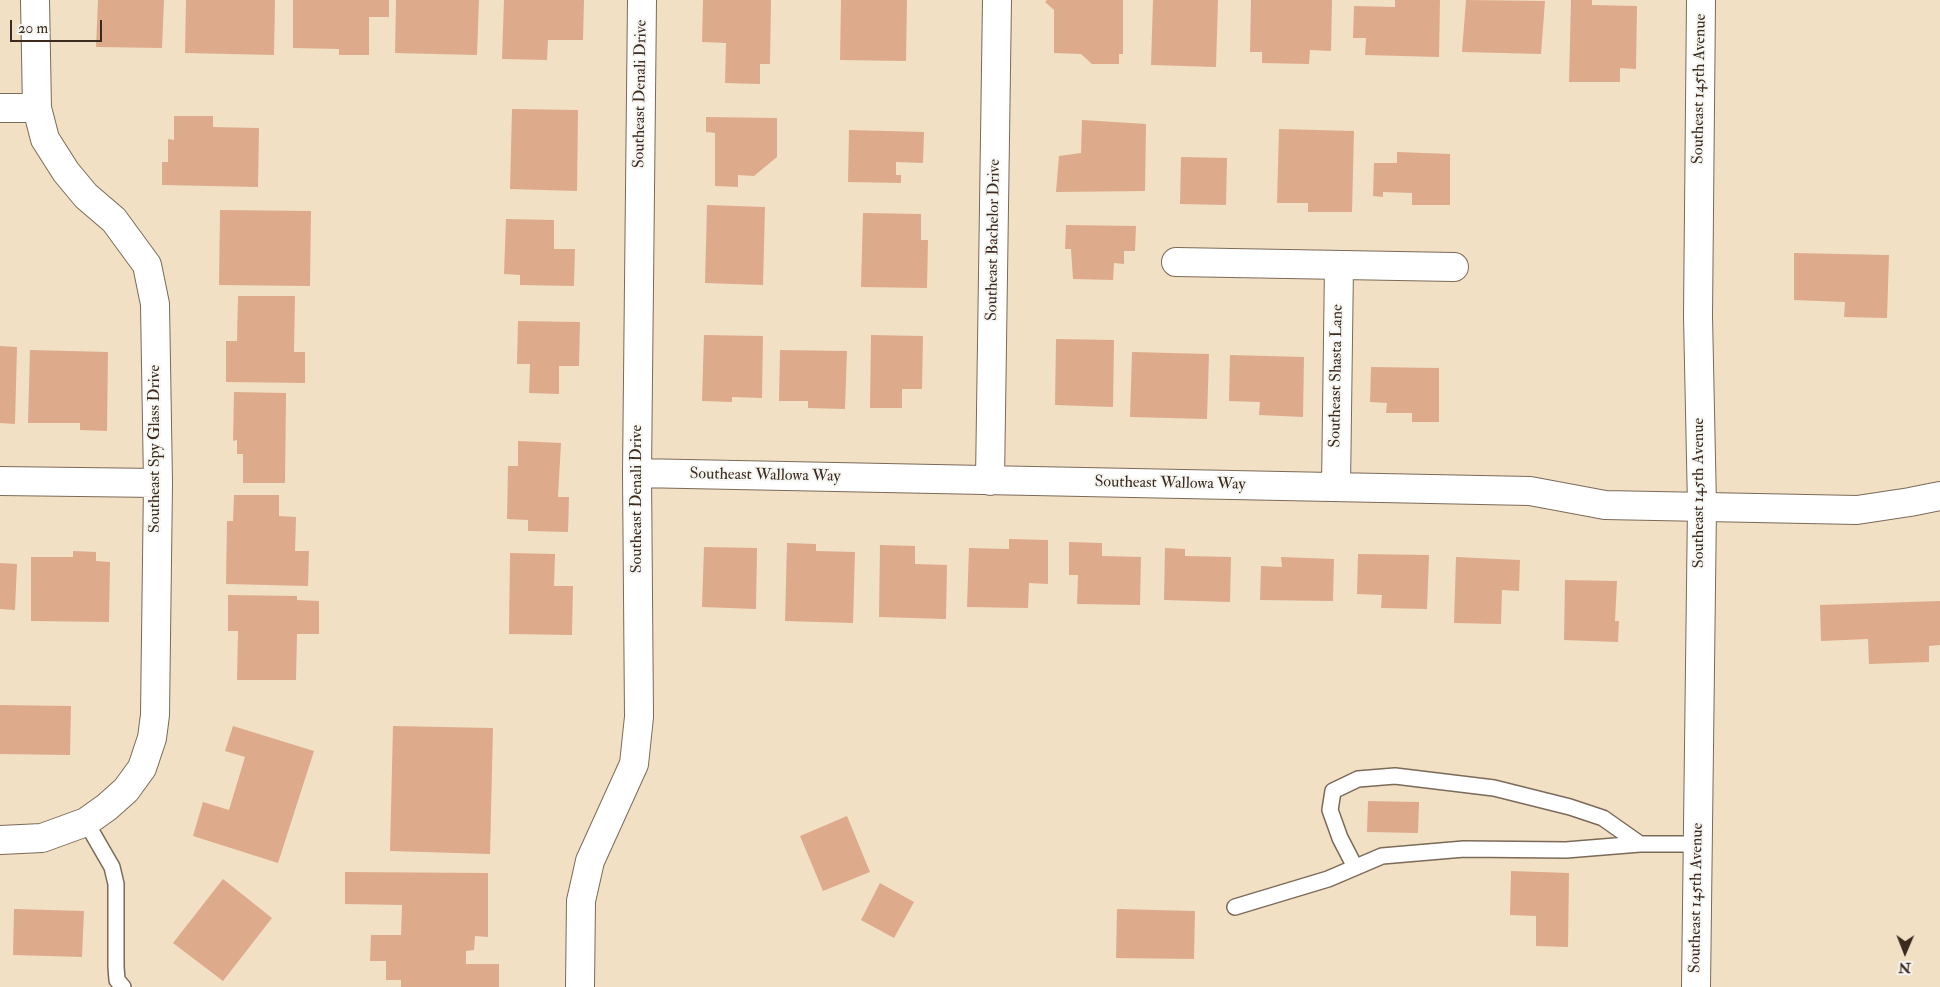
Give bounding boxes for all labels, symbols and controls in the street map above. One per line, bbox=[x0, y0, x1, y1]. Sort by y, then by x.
scale bar bbox=[12, 10, 105, 42]
street label: Southeast 145th Avenue bbox=[1689, 14, 1711, 164]
text: 20 m bbox=[18, 19, 48, 38]
street label: Southeast Denali Drive bbox=[630, 20, 652, 168]
street label: Southeast Bachelor Drive bbox=[983, 159, 1005, 321]
street label: Southeast Shasta Lane bbox=[1326, 304, 1348, 448]
street label: Southeast Spy Glass Drive bbox=[146, 365, 166, 533]
street label: Southeast 145th Avenue bbox=[1690, 418, 1710, 568]
street label: Southeast Denali Drive bbox=[628, 425, 648, 573]
street label: Southeast Wallowa Way bbox=[689, 465, 841, 487]
street label: Southeast Wallowa Way bbox=[1094, 473, 1246, 495]
street label: Southeast 145th Avenue bbox=[1686, 823, 1708, 973]
north arrow bbox=[1880, 927, 1930, 977]
text: N bbox=[1898, 959, 1911, 976]

